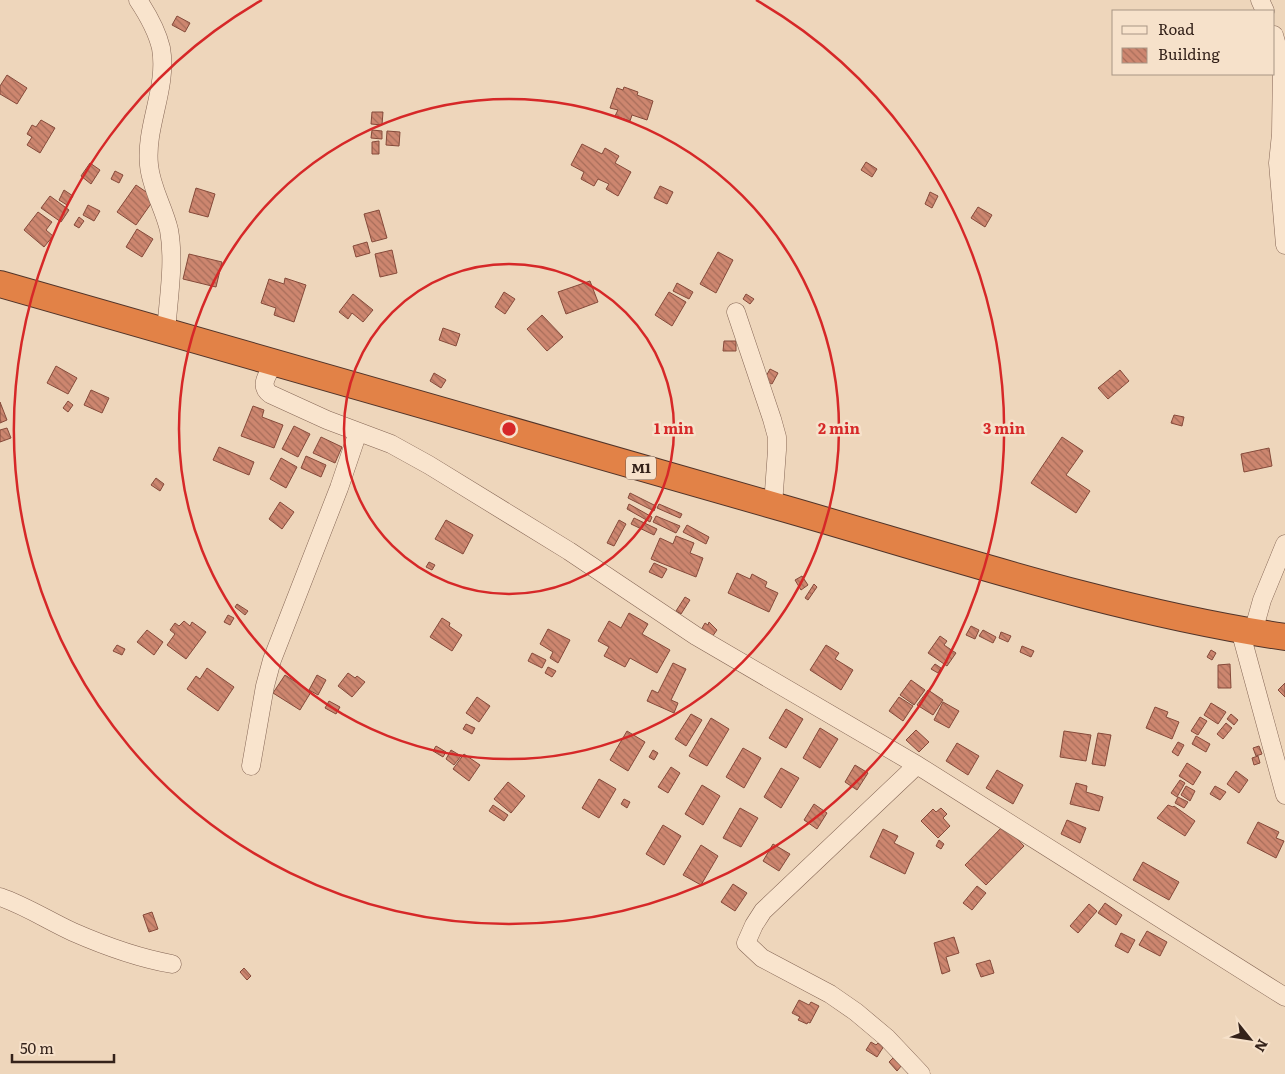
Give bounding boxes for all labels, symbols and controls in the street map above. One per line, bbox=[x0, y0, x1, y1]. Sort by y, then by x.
legend bbox=[1112, 10, 1275, 75]
text: Road bbox=[1158, 17, 1194, 40]
text: Building bbox=[1158, 42, 1220, 65]
text: 1 min bbox=[654, 416, 695, 439]
text: 2 min bbox=[818, 416, 861, 439]
text: 3 min bbox=[983, 416, 1026, 439]
centre of rings bbox=[500, 420, 518, 438]
road number: M1 bbox=[626, 456, 656, 479]
north arrow bbox=[1225, 1014, 1275, 1064]
scale bar bbox=[12, 1032, 115, 1064]
text: 50 m bbox=[20, 1036, 54, 1059]
text: N bbox=[1250, 1036, 1274, 1056]

